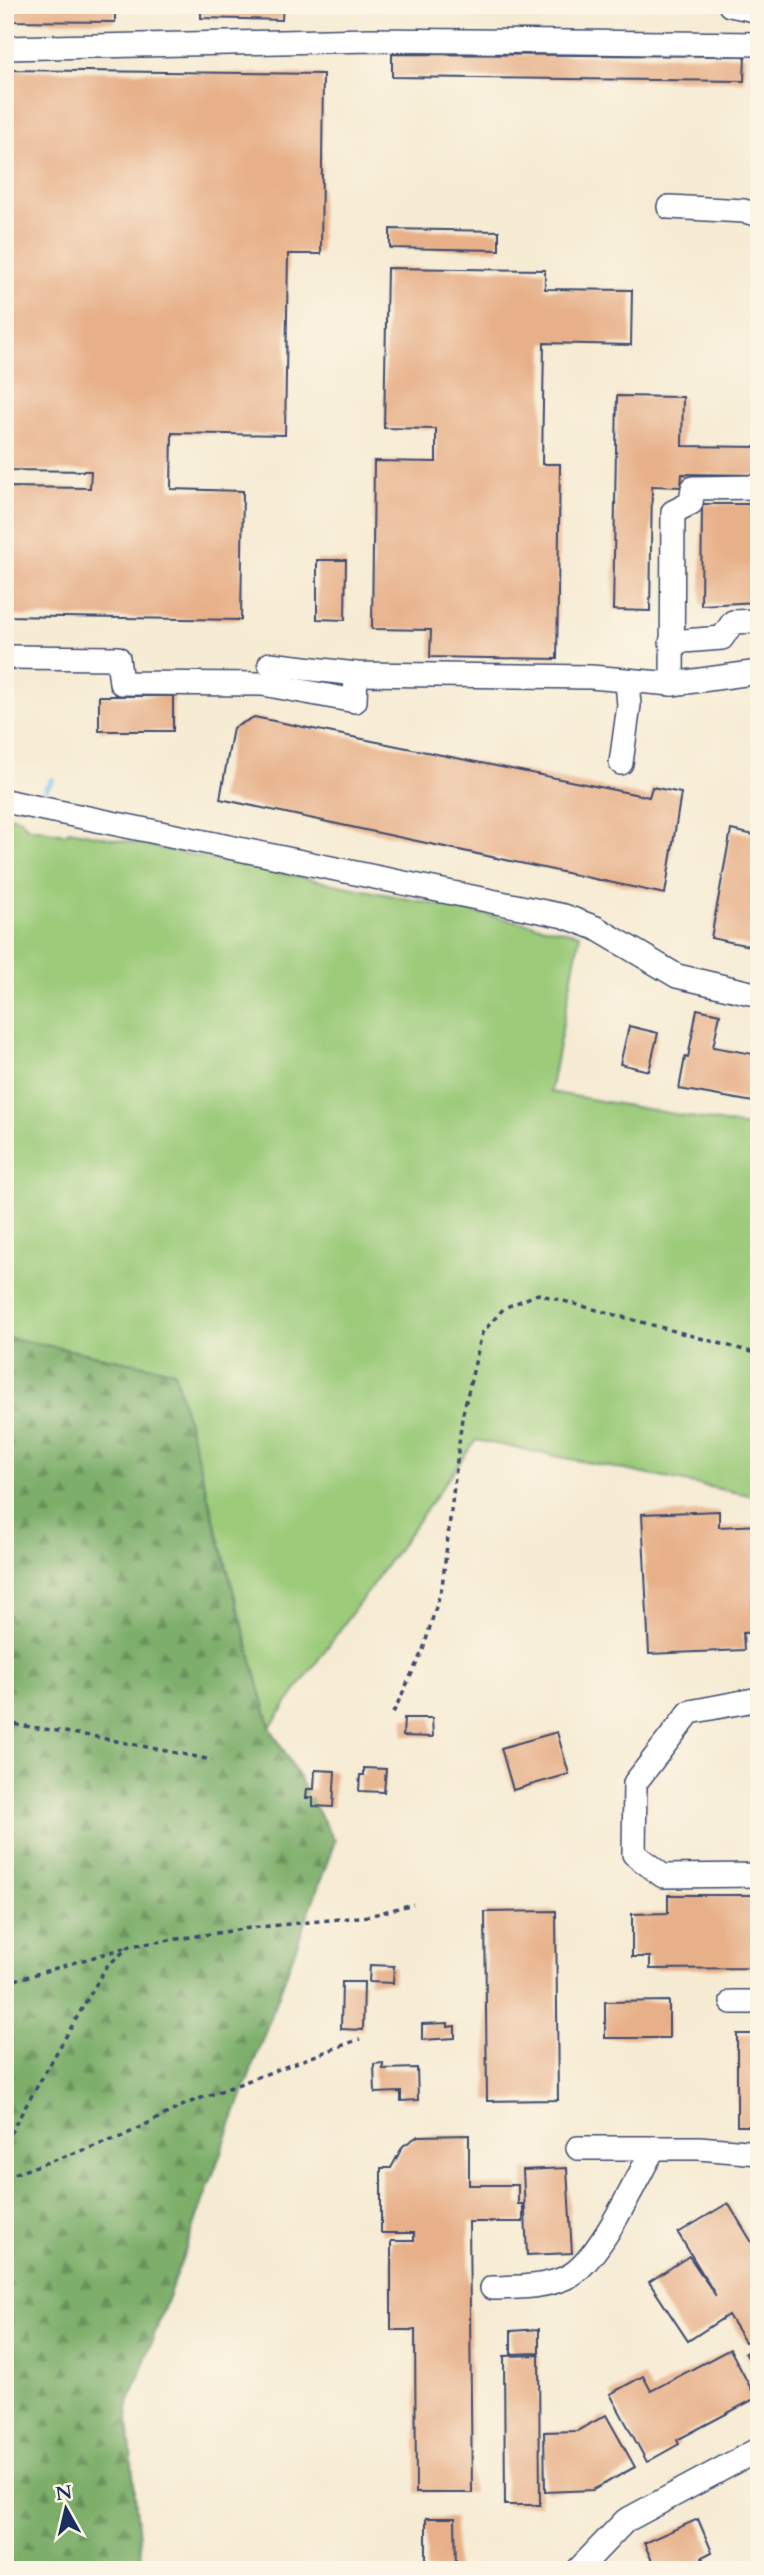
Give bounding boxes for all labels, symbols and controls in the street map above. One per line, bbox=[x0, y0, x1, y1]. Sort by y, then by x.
north arrow bbox=[32, 2474, 102, 2544]
text: N bbox=[54, 2479, 74, 2507]

